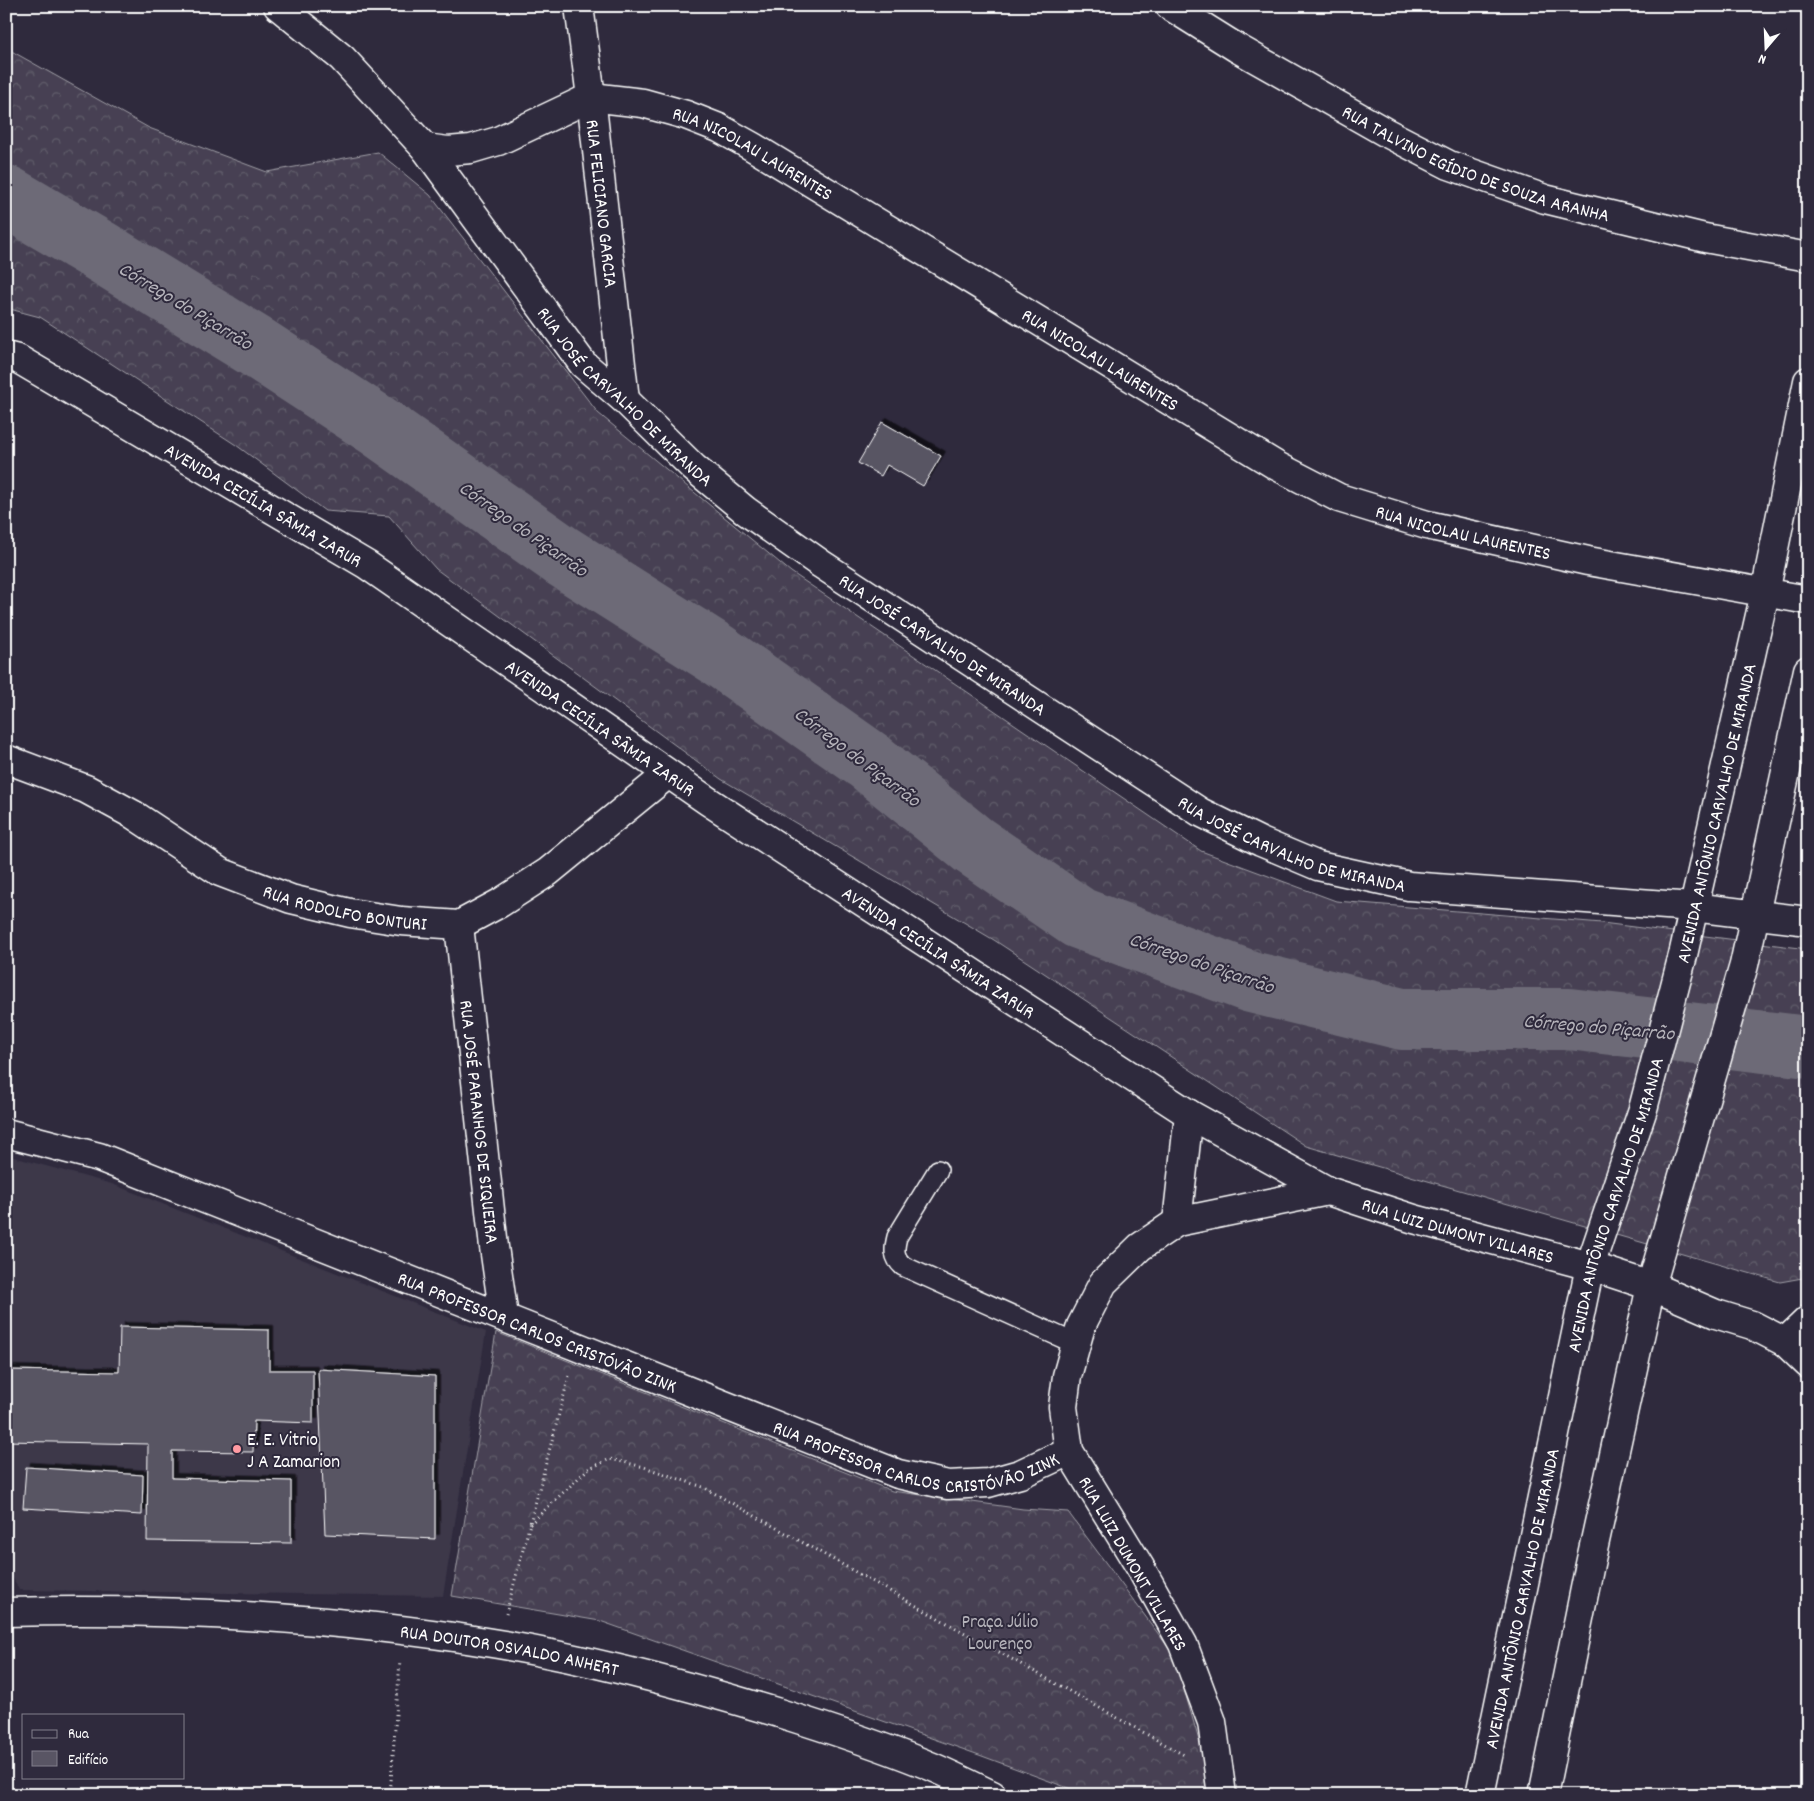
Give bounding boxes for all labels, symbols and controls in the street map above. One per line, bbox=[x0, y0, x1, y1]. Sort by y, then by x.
north arrow bbox=[1742, 22, 1792, 72]
text: N bbox=[1756, 48, 1769, 69]
street label: RUA TALVINO EGÍDIO DE SOUZA ARANHA bbox=[1336, 100, 1612, 231]
street label: RUA NICOLAU LAURENTES bbox=[669, 102, 837, 209]
street label: RUA FELICIANO GARCIA bbox=[577, 118, 622, 290]
water label: Córrego do Piçarrão bbox=[112, 257, 257, 359]
street label: RUA JOSÉ CARVALHO DE MIRANDA bbox=[529, 302, 717, 495]
street label: RUA NICOLAU LAURENTES bbox=[1015, 304, 1183, 420]
street label: AVENIDA CECÍLIA SÂMIA ZARUR bbox=[158, 438, 366, 576]
water label: Córrego do Piçarrão bbox=[452, 476, 593, 586]
street label: RUA NICOLAU LAURENTES bbox=[1371, 500, 1553, 569]
street label: RUA JOSÉ CARVALHO DE MIRANDA bbox=[832, 569, 1050, 725]
street label: AVENIDA CECÍLIA SÂMIA ZARUR bbox=[498, 654, 699, 805]
street label: AVENIDA ANTÔNIO CARVALHO DE MIRANDA bbox=[1671, 661, 1766, 966]
water label: Córrego do Piçarrão bbox=[787, 702, 926, 816]
street label: RUA JOSÉ CARVALHO DE MIRANDA bbox=[1171, 791, 1408, 902]
street label: RUA RODOLFO BONTURI bbox=[258, 879, 428, 940]
street label: AVENIDA CECÍLIA SÂMIA ZARUR bbox=[835, 881, 1039, 1027]
water label: Córrego do Piçarrão bbox=[1125, 927, 1278, 1003]
street label: RUA JOSÉ PARANHOS DE SIQUEIRA bbox=[450, 999, 504, 1246]
water label: Córrego do Piçarrão bbox=[1522, 1008, 1676, 1050]
street label: AVENIDA ANTÔNIO CARVALHO DE MIRANDA bbox=[1562, 1055, 1673, 1355]
street label: RUA LUIZ DUMONT VILLARES bbox=[1358, 1193, 1556, 1273]
street label: RUA PROFESSOR CARLOS CRISTÓVÃO ZINK bbox=[393, 1267, 680, 1402]
street label: RUA PROFESSOR CARLOS CRISTÓVÃO ZINK bbox=[768, 1416, 1065, 1502]
place label: E. E. Vitrio J A Zamarion bbox=[247, 1428, 340, 1477]
marker: E. E. Vitrio J A Zamarion bbox=[231, 1443, 243, 1455]
street label: AVENIDA ANTÔNIO CARVALHO DE MIRANDA bbox=[1480, 1446, 1569, 1752]
street label: RUA LUIZ DUMONT VILLARES bbox=[1070, 1472, 1192, 1657]
park label: Praça Júlio Lourenço bbox=[961, 1610, 1039, 1659]
street label: RUA DOUTOR OSVALDO ANHERT bbox=[398, 1620, 621, 1685]
legend bbox=[22, 1714, 185, 1778]
text: Rua bbox=[68, 1724, 90, 1746]
text: Edifício bbox=[68, 1750, 108, 1772]

